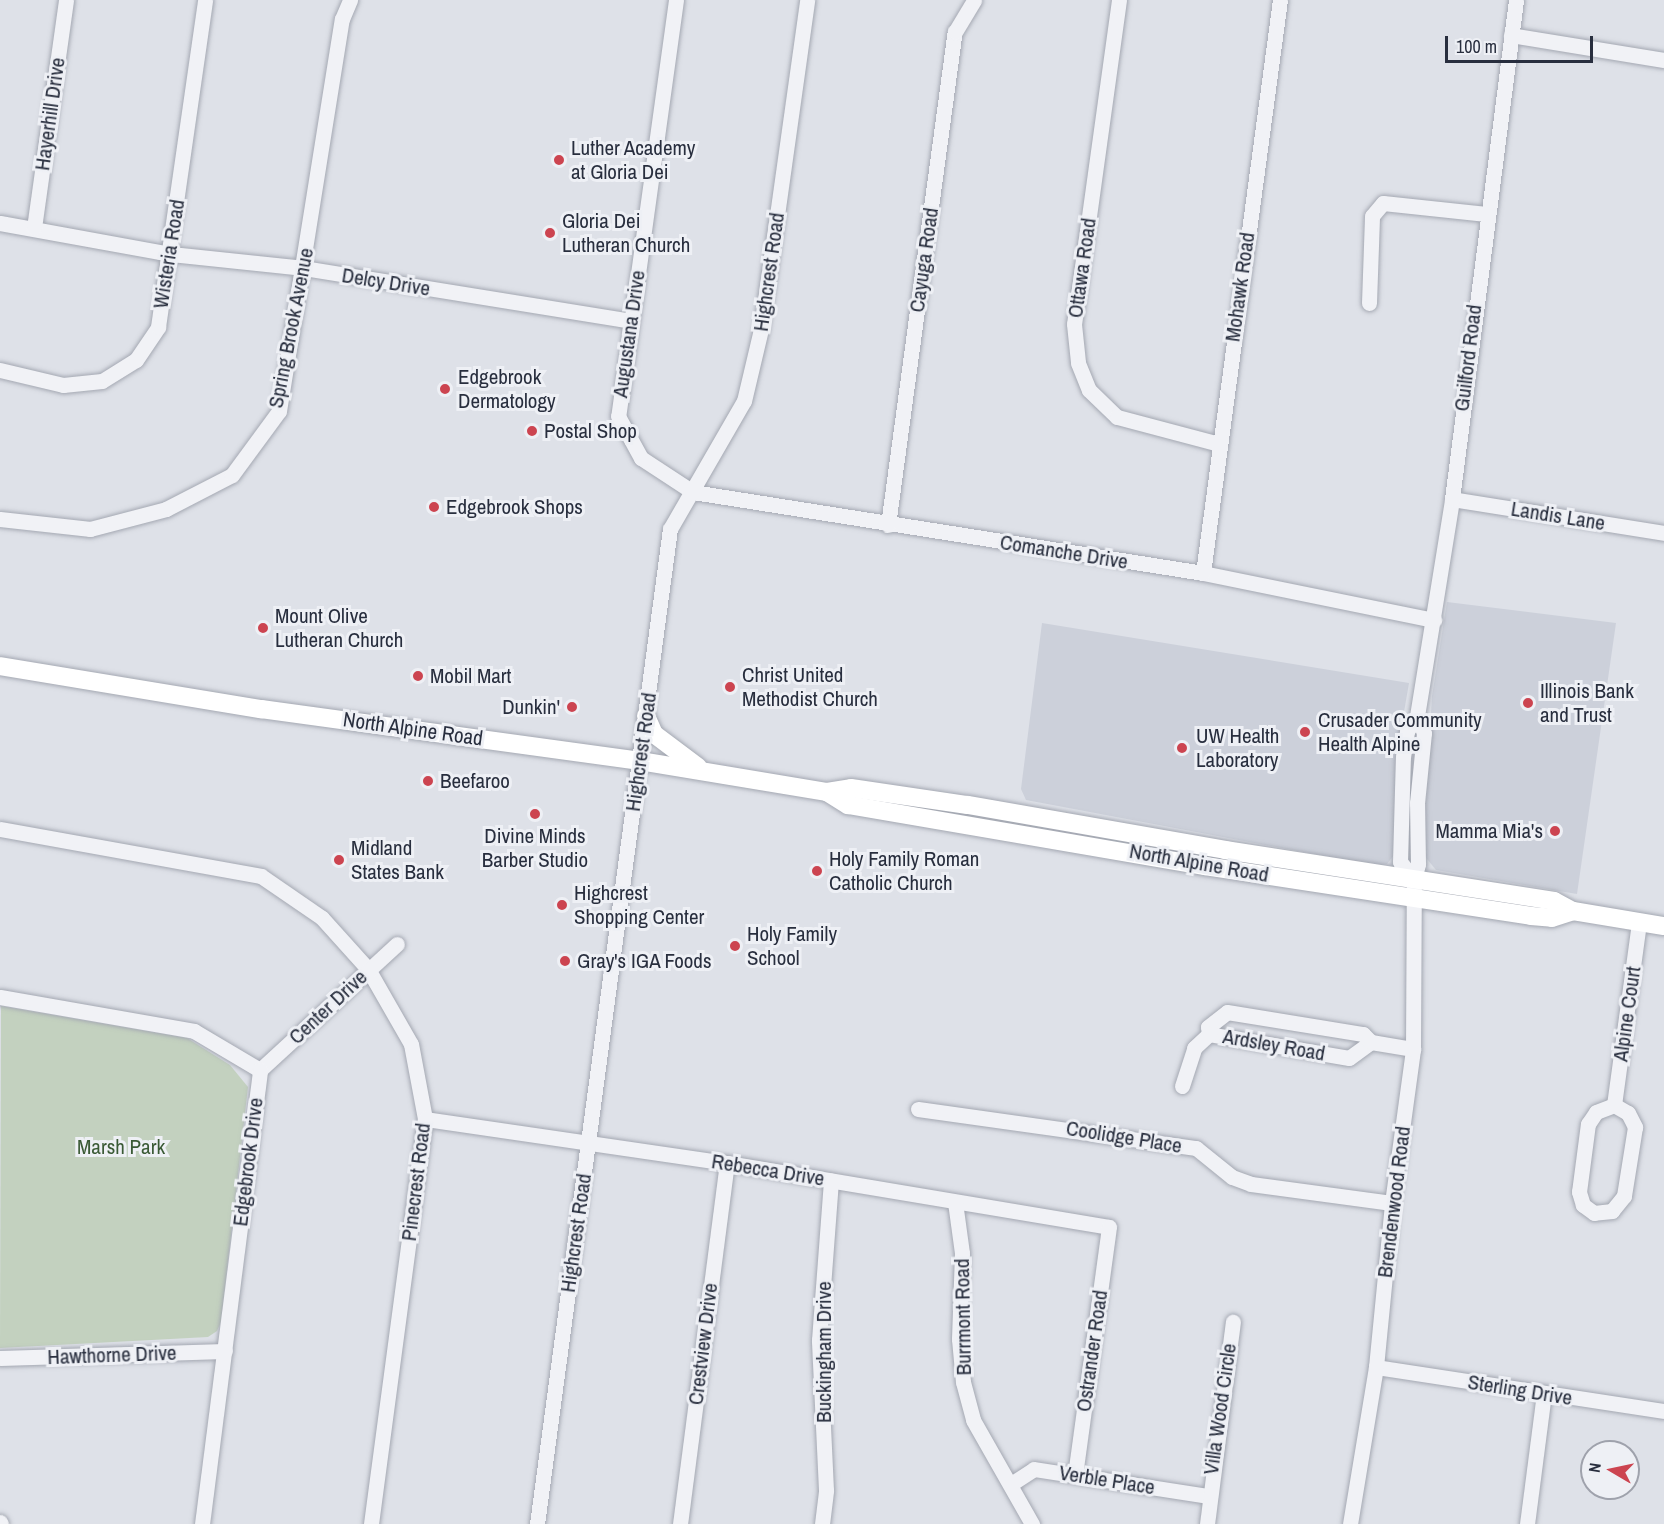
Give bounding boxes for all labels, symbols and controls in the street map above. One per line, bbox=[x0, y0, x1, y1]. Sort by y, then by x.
scale bar bbox=[1448, 24, 1596, 62]
text: 100 m bbox=[1456, 34, 1497, 59]
street label: Hayerhill Drive bbox=[30, 56, 70, 172]
place label: Luther Academy at Gloria Dei bbox=[571, 135, 696, 185]
marker: Luther Academy at Gloria Dei bbox=[552, 153, 566, 167]
street label: Wisteria Road bbox=[148, 198, 190, 310]
street label: Cayuga Road bbox=[904, 206, 944, 314]
place label: Gloria Dei Lutheran Church bbox=[562, 208, 690, 258]
street label: Highcrest Road bbox=[748, 211, 790, 333]
street label: Ottawa Road bbox=[1063, 216, 1101, 320]
marker: Gloria Dei Lutheran Church bbox=[543, 226, 557, 240]
street label: Mohawk Road bbox=[1220, 231, 1260, 343]
street label: Spring Brook Avenue bbox=[263, 245, 319, 411]
street label: Delcy Drive bbox=[340, 263, 432, 301]
street label: Augustana Drive bbox=[608, 269, 650, 399]
street label: Guilford Road bbox=[1449, 303, 1487, 413]
place label: Edgebrook Dermatology bbox=[458, 364, 556, 414]
marker: Edgebrook Dermatology bbox=[436, 380, 454, 398]
place label: Postal Shop bbox=[544, 418, 637, 444]
marker: Postal Shop bbox=[525, 424, 539, 438]
place label: Edgebrook Shops bbox=[446, 494, 583, 520]
street label: Landis Lane bbox=[1509, 496, 1607, 536]
marker: Edgebrook Shops bbox=[427, 500, 441, 514]
street label: Comanche Drive bbox=[998, 529, 1130, 575]
place label: Mount Olive Lutheran Church bbox=[275, 603, 403, 653]
marker: Mount Olive Lutheran Church bbox=[256, 621, 270, 635]
place label: Christ United Methodist Church bbox=[742, 662, 878, 712]
place label: Mobil Mart bbox=[430, 663, 511, 689]
marker: Mobil Mart bbox=[411, 669, 425, 683]
place label: Illinois Bank and Trust bbox=[1540, 678, 1634, 728]
marker: Christ United Methodist Church bbox=[723, 680, 737, 694]
street label: Highcrest Road bbox=[620, 691, 662, 813]
place label: Dunkin' bbox=[502, 694, 560, 720]
marker: Illinois Bank and Trust bbox=[1521, 696, 1535, 710]
marker: Dunkin' bbox=[565, 700, 579, 714]
street label: North Alpine Road bbox=[341, 707, 485, 751]
place label: Crusader Community Health Alpine bbox=[1318, 707, 1482, 757]
place label: UW Health Laboratory bbox=[1196, 723, 1279, 773]
marker: Crusader Community Health Alpine bbox=[1296, 723, 1314, 741]
marker: UW Health Laboratory bbox=[1173, 739, 1191, 757]
place label: Beefaroo bbox=[440, 768, 510, 794]
marker: Beefaroo bbox=[421, 774, 435, 788]
marker: Divine Minds Barber Studio bbox=[528, 807, 542, 821]
place label: Mamma Mia's bbox=[1435, 818, 1543, 844]
place label: Divine Minds Barber Studio bbox=[482, 823, 588, 873]
marker: Mamma Mia's bbox=[1548, 824, 1562, 838]
place label: Midland States Bank bbox=[351, 835, 444, 885]
street label: North Alpine Road bbox=[1127, 838, 1271, 888]
place label: Holy Family Roman Catholic Church bbox=[829, 846, 979, 896]
marker: Midland States Bank bbox=[332, 853, 346, 867]
marker: Holy Family Roman Catholic Church bbox=[810, 864, 824, 878]
place label: Highcrest Shopping Center bbox=[574, 880, 704, 930]
marker: Highcrest Shopping Center bbox=[555, 898, 569, 912]
place label: Holy Family School bbox=[747, 921, 837, 971]
marker: Holy Family School bbox=[728, 939, 742, 953]
place label: Gray's IGA Foods bbox=[577, 948, 712, 974]
marker: Gray's IGA Foods bbox=[558, 954, 572, 968]
street label: Center Drive bbox=[284, 965, 372, 1049]
street label: Alpine Court bbox=[1608, 965, 1646, 1063]
street label: Ardsley Road bbox=[1221, 1024, 1327, 1066]
street label: Edgebrook Drive bbox=[228, 1096, 268, 1228]
street label: Coolidge Place bbox=[1064, 1115, 1184, 1159]
street label: Pinecrest Road bbox=[396, 1122, 436, 1242]
street label: Brendenwood Road bbox=[1372, 1125, 1416, 1279]
park label: Marsh Park bbox=[77, 1134, 165, 1160]
street label: Rebecca Drive bbox=[710, 1149, 826, 1191]
street label: Highcrest Road bbox=[555, 1172, 597, 1294]
street label: Burrmont Road bbox=[949, 1258, 977, 1376]
street label: Buckingham Drive bbox=[811, 1281, 837, 1423]
street label: Crestview Drive bbox=[683, 1282, 723, 1406]
street label: Ostrander Road bbox=[1071, 1289, 1113, 1413]
street label: Hawthorne Drive bbox=[47, 1340, 177, 1370]
street label: Villa Wood Circle bbox=[1198, 1342, 1242, 1476]
street label: Sterling Drive bbox=[1466, 1369, 1574, 1411]
north arrow bbox=[1580, 1440, 1640, 1500]
street label: Verble Place bbox=[1057, 1460, 1157, 1500]
text: N bbox=[1583, 1461, 1606, 1474]

